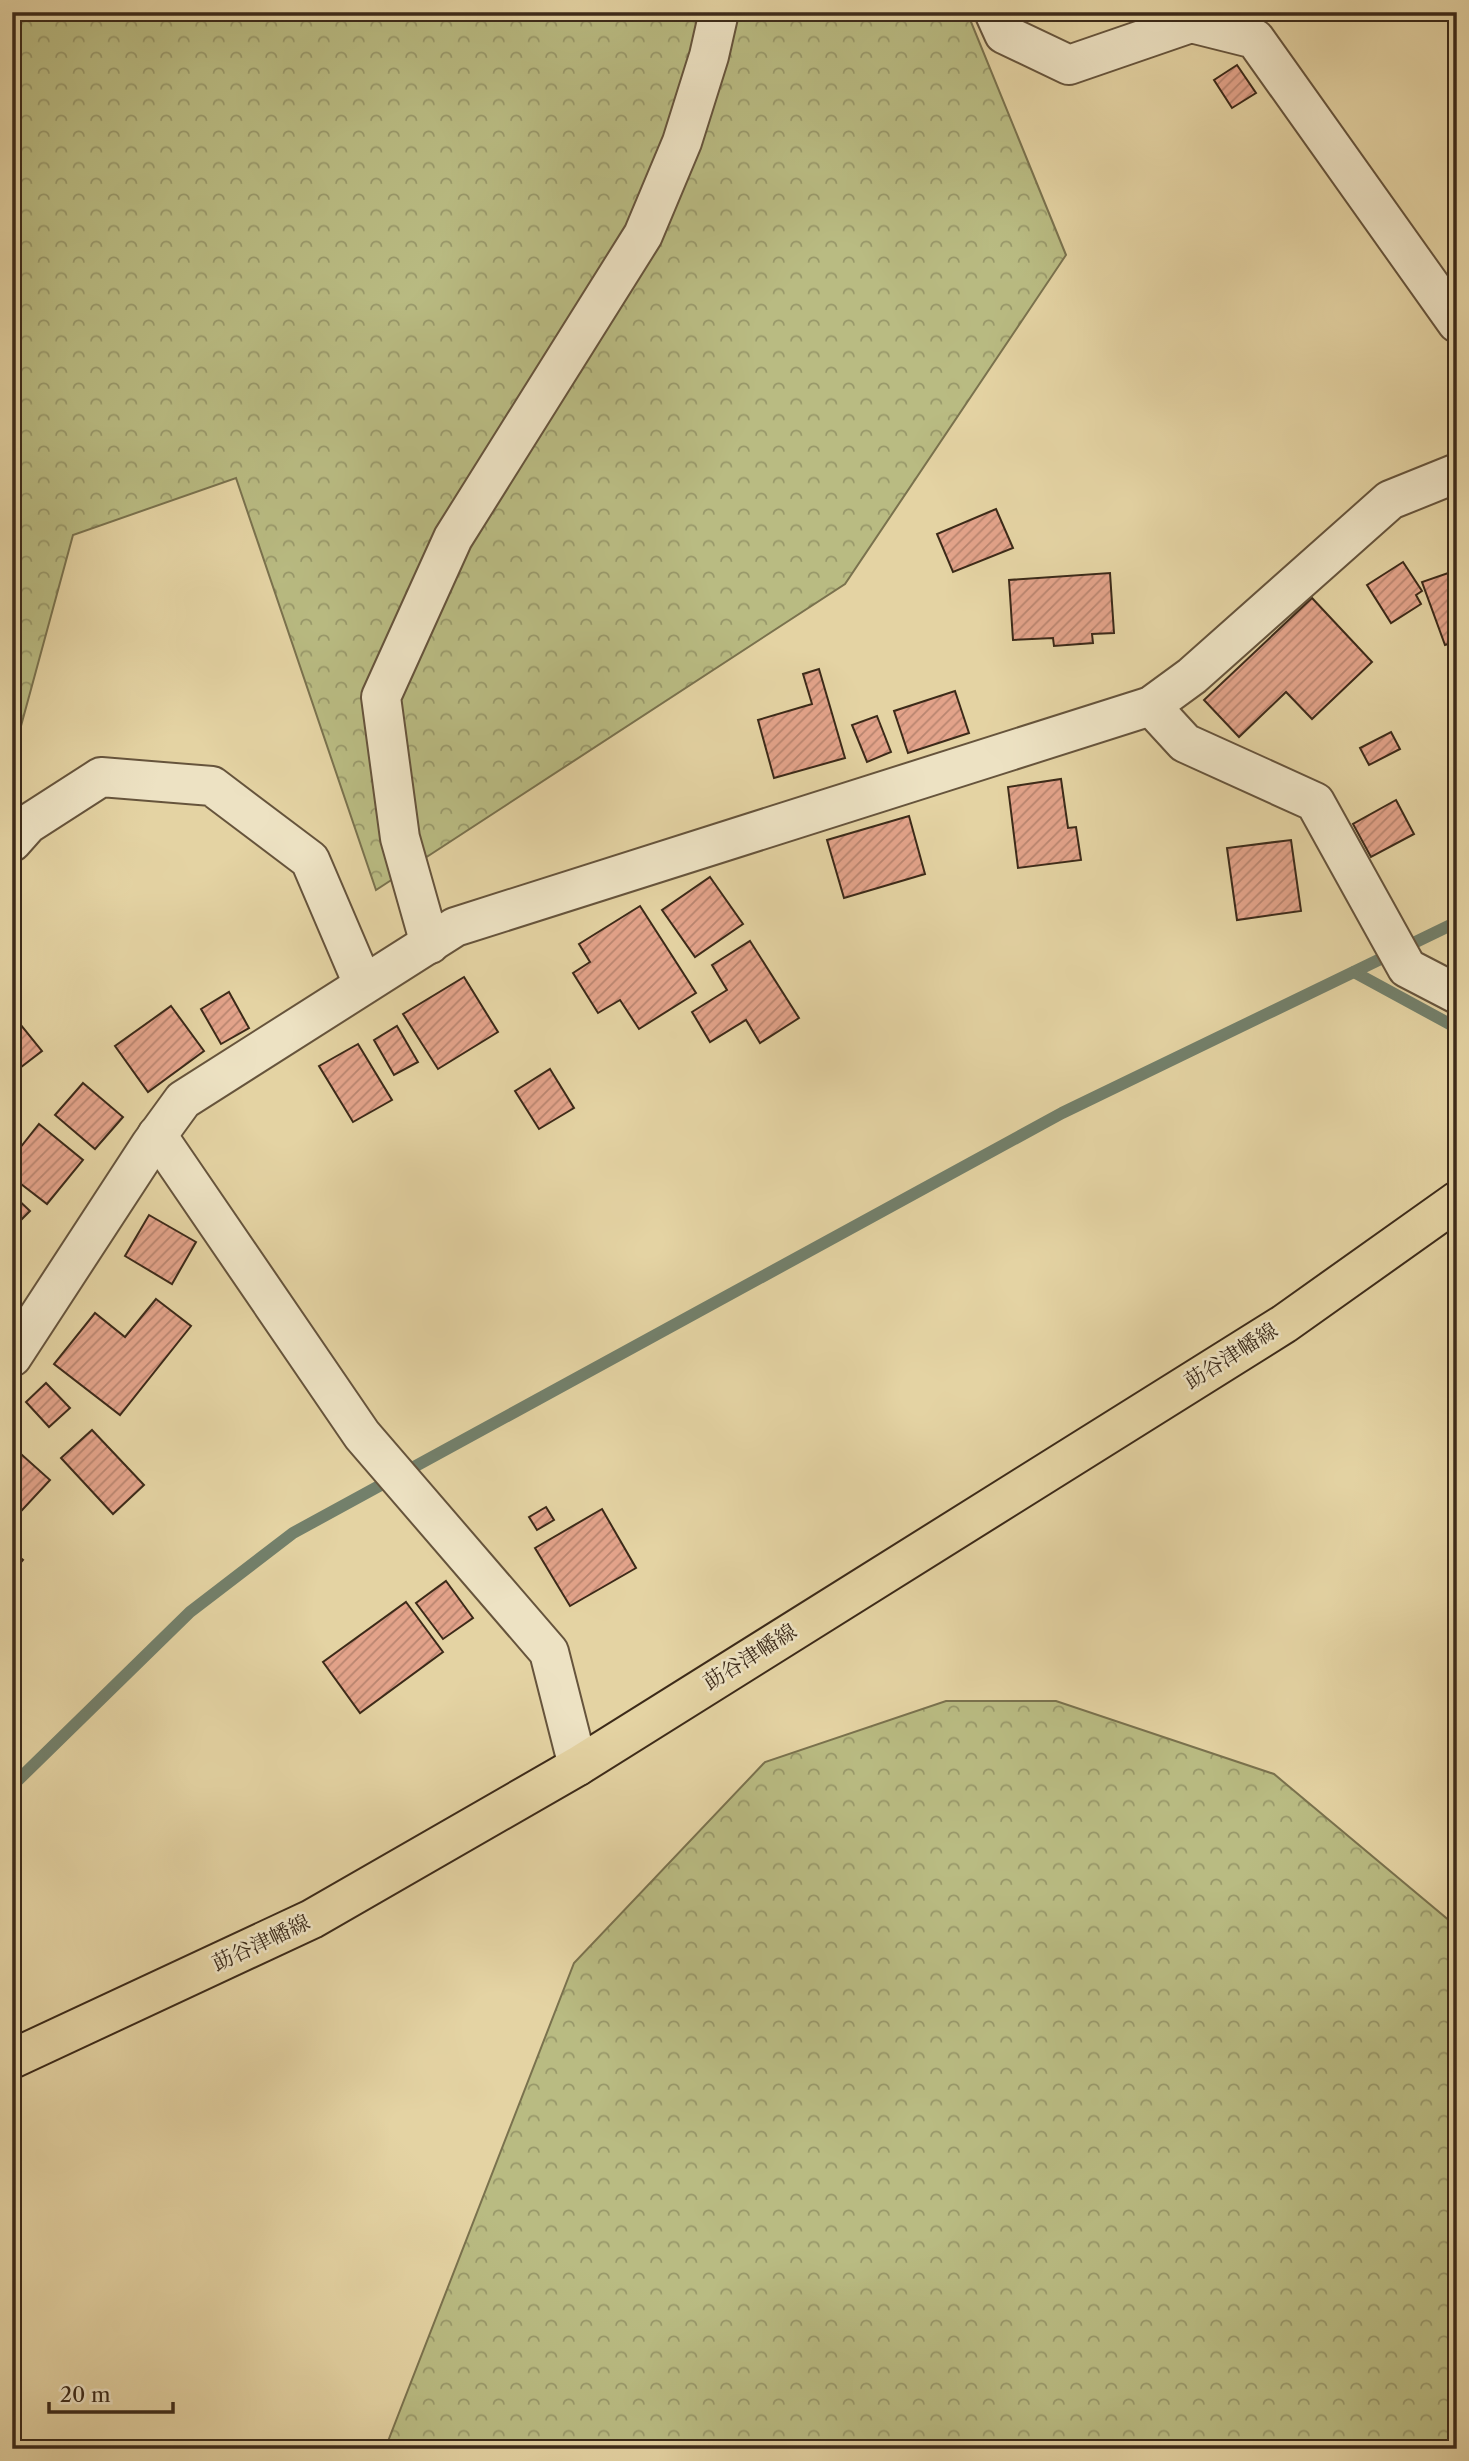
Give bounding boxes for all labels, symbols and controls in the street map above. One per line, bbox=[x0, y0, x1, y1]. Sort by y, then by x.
street label: 莇谷津幡線 bbox=[1180, 1317, 1282, 1394]
street label: 莇谷津幡線 bbox=[699, 1618, 801, 1695]
street label: 莇谷津幡線 bbox=[208, 1909, 314, 1976]
scale bar bbox=[49, 2370, 173, 2414]
text: 20 m bbox=[60, 2382, 111, 2407]

